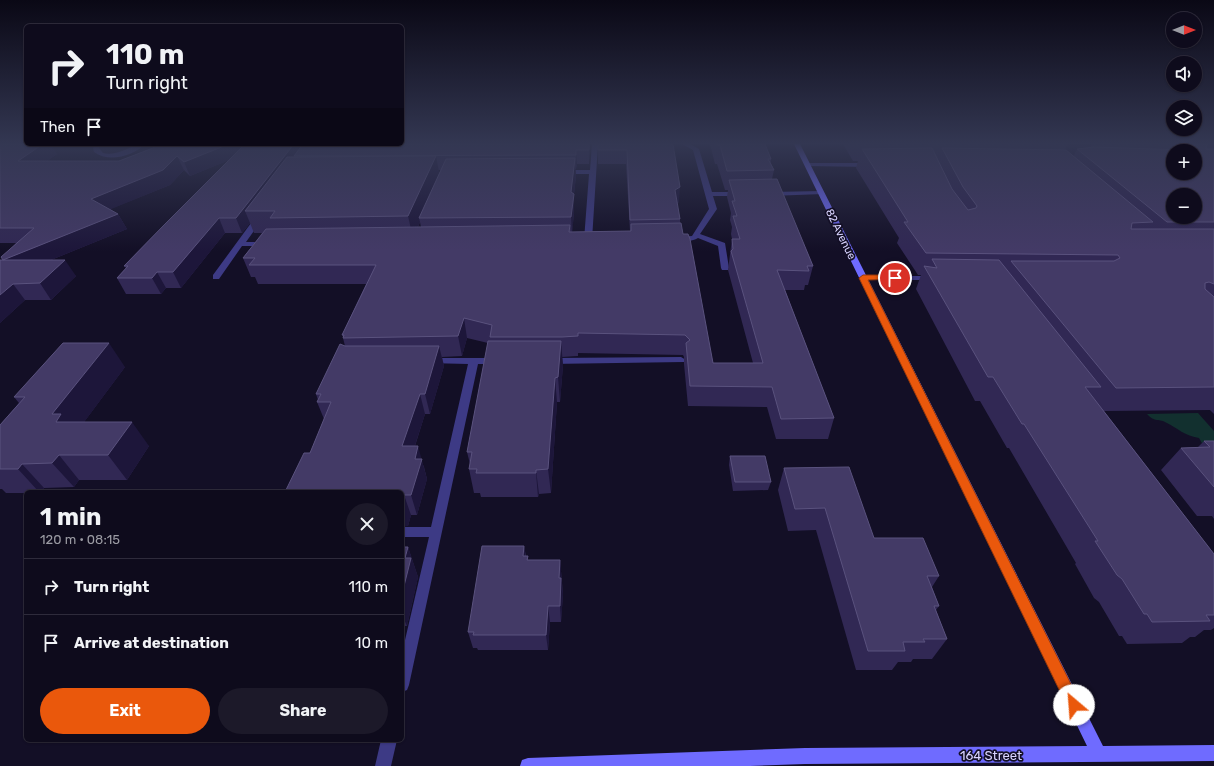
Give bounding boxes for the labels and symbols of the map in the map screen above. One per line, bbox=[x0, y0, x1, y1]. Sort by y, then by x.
north arrow bbox=[1166, 12, 1202, 48]
street label: 82 Avenue bbox=[823, 207, 858, 262]
pin bbox=[878, 261, 912, 295]
position arrow bbox=[1053, 684, 1095, 726]
street label: 164 Street bbox=[960, 748, 1022, 763]

